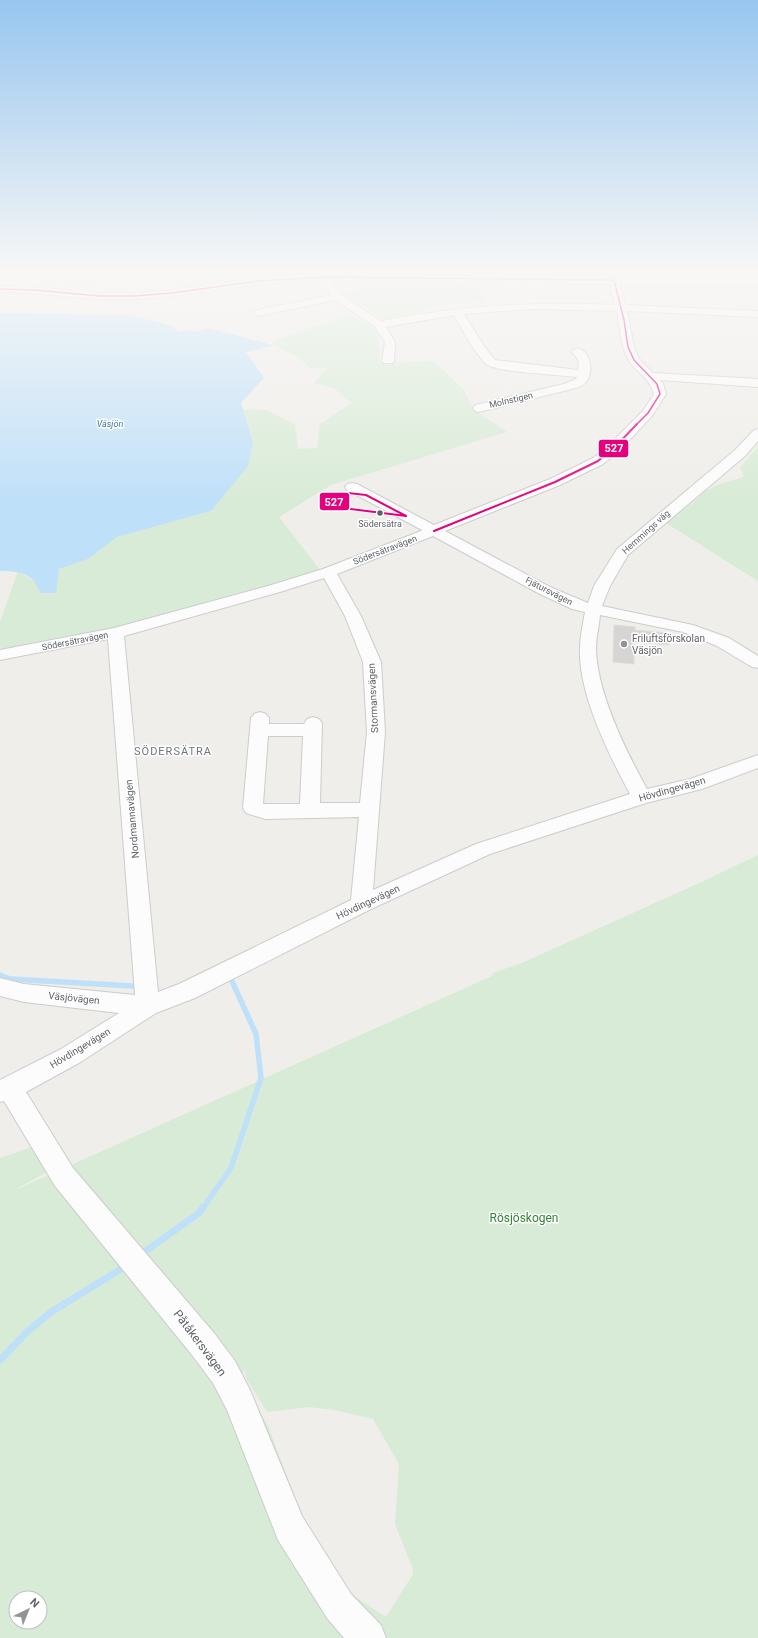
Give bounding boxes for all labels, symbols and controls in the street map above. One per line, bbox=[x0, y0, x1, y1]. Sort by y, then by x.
street label: Molnstigen bbox=[488, 390, 534, 410]
water label: Väsjön bbox=[97, 419, 123, 429]
line badge: 527 bbox=[598, 439, 629, 458]
text: 527 bbox=[605, 442, 623, 455]
line badge: 527 bbox=[319, 492, 350, 511]
text: 527 bbox=[325, 496, 343, 509]
marker: Södersätra bbox=[375, 508, 385, 518]
street label: Hemmings väg bbox=[620, 508, 672, 556]
place label: Södersätra bbox=[358, 519, 402, 529]
street label: Södersätravägen bbox=[352, 533, 418, 567]
street label: Fjätursvägen bbox=[524, 575, 574, 607]
street label: Södersätravägen bbox=[41, 630, 109, 652]
place label: Friluftsförskolan Väsjön bbox=[632, 633, 705, 656]
marker: Friluftsförskolan Väsjön bbox=[619, 639, 629, 649]
street label: Stormansvägen bbox=[366, 663, 380, 733]
district label: SÖDERSÄTRA bbox=[134, 745, 212, 758]
street label: Hövdingevägen bbox=[637, 774, 707, 804]
street label: Nordmannavägen bbox=[123, 779, 141, 859]
street label: Hövdingevägen bbox=[335, 883, 401, 921]
street label: Väsjövägen bbox=[48, 990, 100, 1006]
street label: Hövdingevägen bbox=[48, 1026, 112, 1070]
park label: Rösjöskogen bbox=[490, 1211, 559, 1225]
street label: Påtåkersvägen bbox=[171, 1307, 229, 1379]
north arrow bbox=[8, 1590, 48, 1630]
text: N bbox=[27, 1596, 42, 1611]

